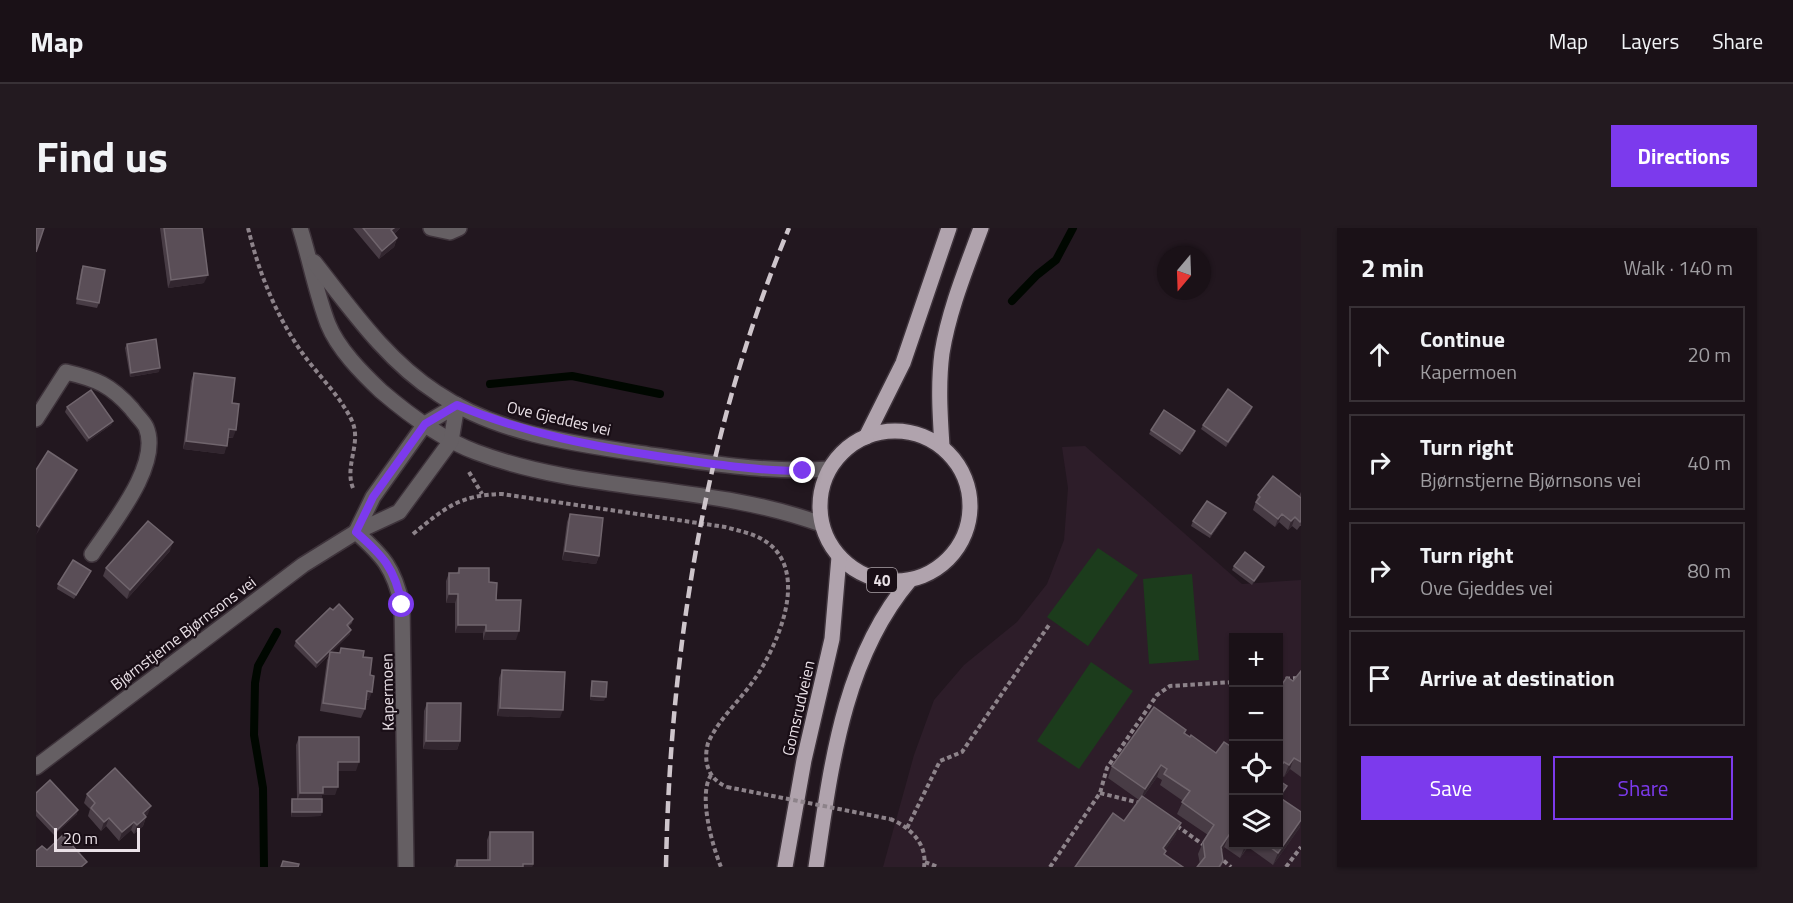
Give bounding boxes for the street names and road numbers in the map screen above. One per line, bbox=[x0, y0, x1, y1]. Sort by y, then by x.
street label: Ove Gjeddes vei bbox=[505, 394, 613, 442]
road number: 40 bbox=[867, 568, 897, 592]
street label: Bjørnstjerne Bjørnsons vei bbox=[105, 570, 261, 696]
street label: Kapermoen bbox=[374, 653, 400, 731]
street label: Gomsrudveien bbox=[775, 658, 821, 758]

